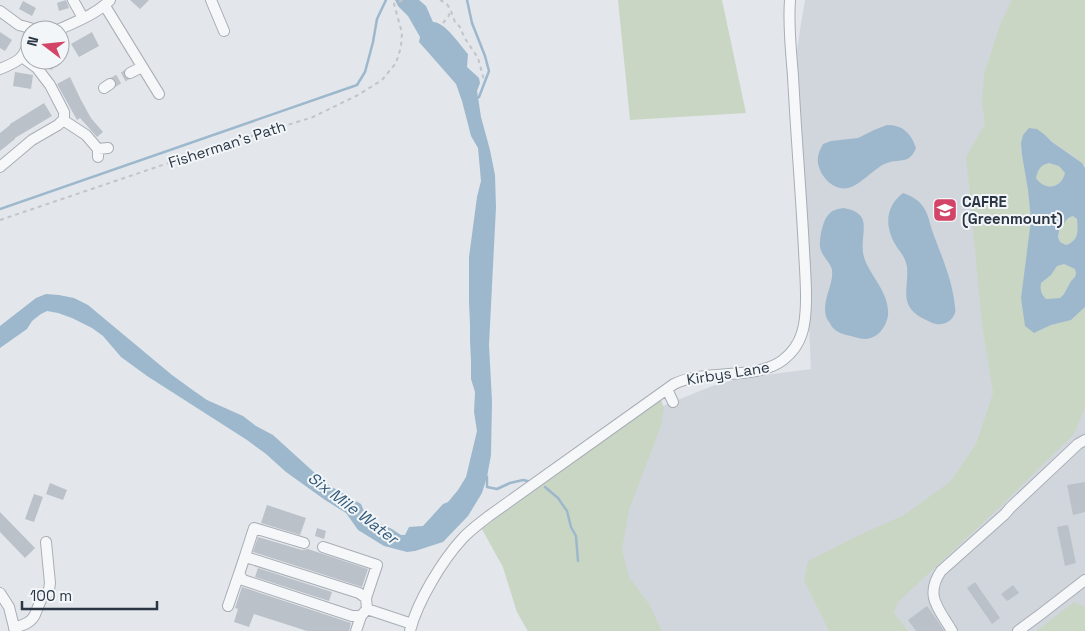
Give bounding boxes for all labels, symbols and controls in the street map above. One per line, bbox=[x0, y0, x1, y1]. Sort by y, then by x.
north arrow bbox=[20, 20, 70, 70]
text: N bbox=[23, 34, 42, 48]
street label: Fisherman's Path bbox=[166, 116, 288, 172]
place label: CAFRE (Greenmount) bbox=[962, 192, 1063, 228]
school or university icon: CAFRE (Greenmount) bbox=[932, 197, 958, 223]
street label: Kirbys Lane bbox=[685, 357, 771, 389]
water label: Six Mile Water bbox=[304, 467, 404, 550]
scale bar bbox=[22, 578, 158, 610]
text: 100 m bbox=[30, 586, 72, 605]

